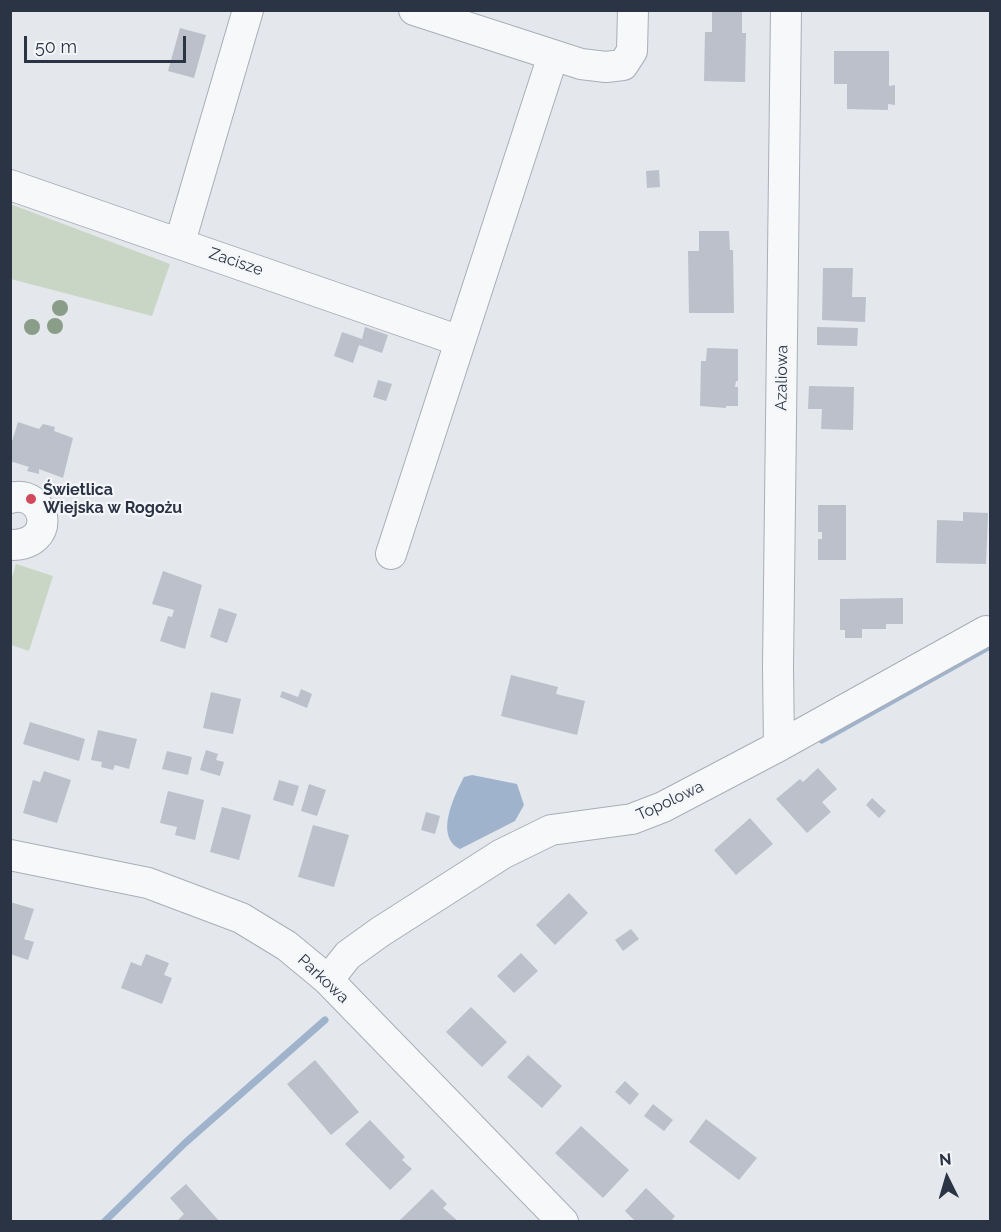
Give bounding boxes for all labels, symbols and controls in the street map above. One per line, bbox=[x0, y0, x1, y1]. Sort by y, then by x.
scale bar bbox=[27, 24, 189, 62]
text: 50 m bbox=[35, 36, 77, 57]
street label: Zacisze bbox=[206, 244, 266, 280]
street label: Azaliowa bbox=[772, 345, 792, 411]
place label: Świetlica Wiejska w Rogożu bbox=[43, 480, 182, 518]
marker: Świetlica Wiejska w Rogożu bbox=[24, 492, 38, 506]
street label: Topolowa bbox=[633, 777, 707, 825]
street label: Parkowa bbox=[293, 950, 353, 1008]
north arrow bbox=[917, 1148, 977, 1208]
text: N bbox=[938, 1150, 952, 1170]

